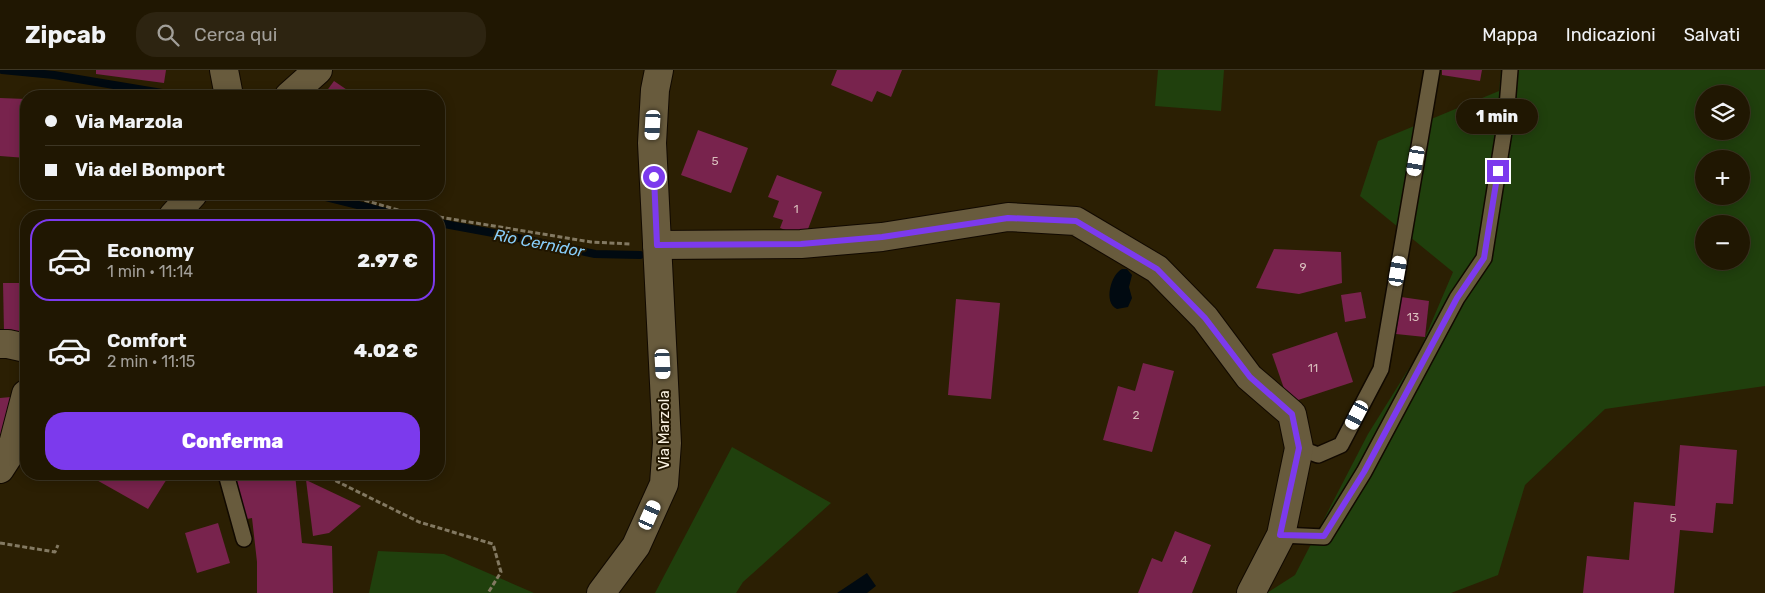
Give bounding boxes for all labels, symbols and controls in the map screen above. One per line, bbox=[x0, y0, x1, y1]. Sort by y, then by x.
search box bbox=[136, 12, 486, 57]
text: Zipcab bbox=[25, 21, 106, 49]
icon: search bbox=[154, 21, 182, 49]
text: Cerca qui bbox=[194, 23, 277, 46]
text: Mappa bbox=[1482, 24, 1538, 46]
text: Indicazioni bbox=[1566, 24, 1656, 46]
text: Salvati bbox=[1684, 24, 1740, 46]
map controls bbox=[1695, 85, 1750, 270]
button: layers bbox=[1695, 85, 1750, 140]
callout: 1 min bbox=[1457, 98, 1539, 134]
text: 1 min bbox=[1476, 107, 1518, 126]
text: Via Marzola bbox=[75, 110, 183, 133]
car bbox=[644, 110, 661, 140]
car bbox=[1406, 145, 1425, 177]
button: + bbox=[1695, 150, 1750, 205]
house number: 5 bbox=[711, 154, 719, 168]
text: Via del Bomport bbox=[75, 158, 225, 181]
route end bbox=[1487, 160, 1509, 182]
route start bbox=[643, 166, 665, 188]
house number: 1 bbox=[793, 202, 799, 216]
button: − bbox=[1695, 215, 1750, 270]
water label: Rio Cernidor bbox=[492, 225, 587, 261]
icon: car bbox=[47, 238, 92, 283]
text: Economy bbox=[107, 239, 194, 262]
text: 2.97 € bbox=[357, 249, 418, 272]
car bbox=[1388, 255, 1407, 287]
house number: 9 bbox=[1299, 260, 1307, 274]
text: 1 min · 11:14 bbox=[107, 262, 193, 281]
house number: 13 bbox=[1407, 310, 1419, 324]
icon: car bbox=[47, 328, 92, 373]
text: Comfort bbox=[107, 329, 187, 352]
text: 4.02 € bbox=[354, 339, 418, 362]
car bbox=[654, 349, 671, 379]
text: 2 min · 11:15 bbox=[107, 352, 195, 371]
house number: 11 bbox=[1308, 361, 1318, 375]
street label: Via Marzola bbox=[655, 390, 673, 470]
car bbox=[1343, 398, 1370, 432]
house number: 2 bbox=[1132, 408, 1140, 422]
button: Conferma bbox=[45, 412, 420, 470]
car bbox=[637, 498, 662, 532]
house number: 5 bbox=[1669, 511, 1677, 525]
house number: 4 bbox=[1180, 553, 1188, 567]

